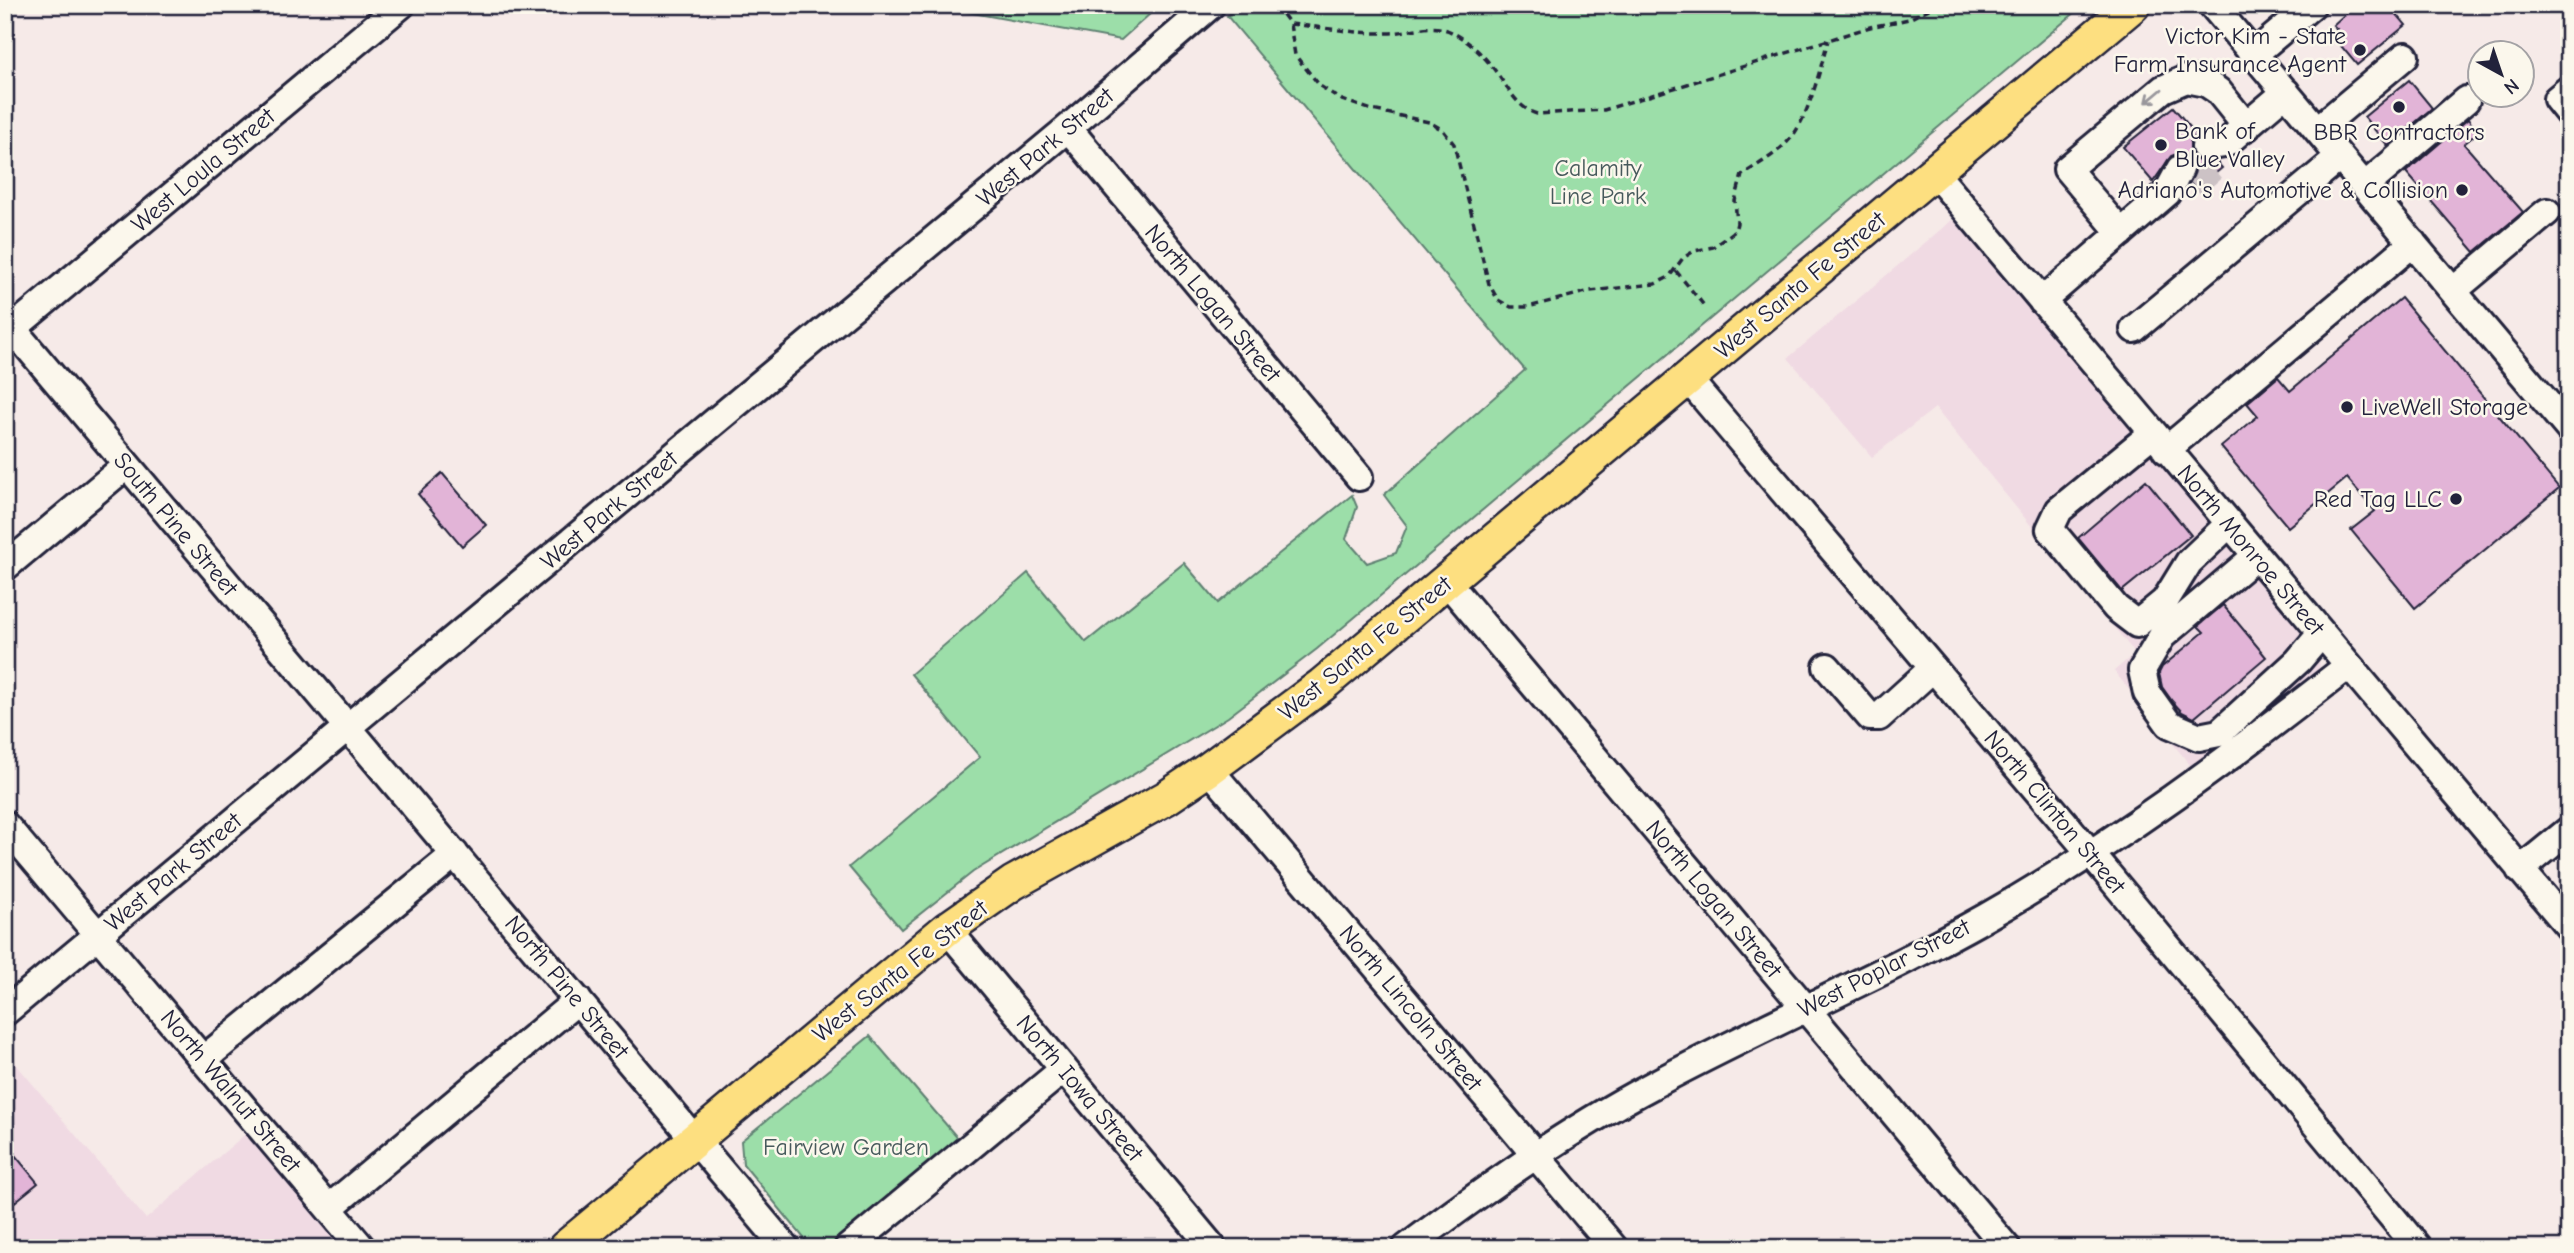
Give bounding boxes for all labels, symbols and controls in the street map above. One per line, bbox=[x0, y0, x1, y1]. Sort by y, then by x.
place label: Victor Kim - State Farm Insurance Agent bbox=[2114, 22, 2347, 78]
north arrow bbox=[2466, 38, 2536, 108]
marker: Victor Kim - State Farm Insurance Agent bbox=[2352, 42, 2368, 58]
text: N bbox=[2499, 74, 2523, 99]
street label: West Park Street bbox=[971, 81, 1120, 212]
one-way arrow bbox=[2146, 89, 2164, 104]
marker: BBR Contractors bbox=[2391, 99, 2407, 115]
street label: West Loula Street bbox=[126, 101, 281, 238]
place label: Bank of Blue Valley bbox=[2175, 117, 2285, 173]
place label: BBR Contractors bbox=[2313, 118, 2485, 146]
marker: Bank of Blue Valley bbox=[2153, 137, 2169, 153]
park label: Calamity Line Park bbox=[1550, 154, 1647, 210]
place label: Adriano's Automotive & Collision bbox=[2118, 176, 2448, 204]
marker: Adriano's Automotive & Collision bbox=[2454, 182, 2470, 198]
street label: West Santa Fe Street bbox=[1709, 205, 1892, 365]
street label: North Logan Street bbox=[1139, 219, 1288, 388]
place label: LiveWell Storage bbox=[2361, 393, 2528, 421]
marker: LiveWell Storage bbox=[2339, 399, 2355, 415]
street label: West Park Street bbox=[535, 444, 684, 575]
street label: South Pine Street bbox=[108, 447, 245, 602]
street label: North Monroe Street bbox=[2172, 459, 2331, 642]
place label: Red Tag LLC bbox=[2314, 485, 2442, 513]
marker: Red Tag LLC bbox=[2448, 491, 2464, 507]
street label: West Santa Fe Street bbox=[1273, 569, 1458, 726]
street label: North Clinton Street bbox=[1978, 725, 2132, 900]
street label: West Park Street bbox=[99, 806, 248, 937]
street label: North Logan Street bbox=[1640, 815, 1789, 984]
street label: West Santa Fe Street bbox=[807, 893, 994, 1048]
street label: North Pine Street bbox=[499, 910, 636, 1065]
street label: West Poplar Street bbox=[1793, 912, 1976, 1023]
street label: North Lincoln Street bbox=[1334, 920, 1489, 1097]
street label: North Walnut Street bbox=[155, 1004, 308, 1179]
street label: North Iowa Street bbox=[1011, 1009, 1150, 1168]
park label: Fairview Garden bbox=[763, 1133, 929, 1161]

